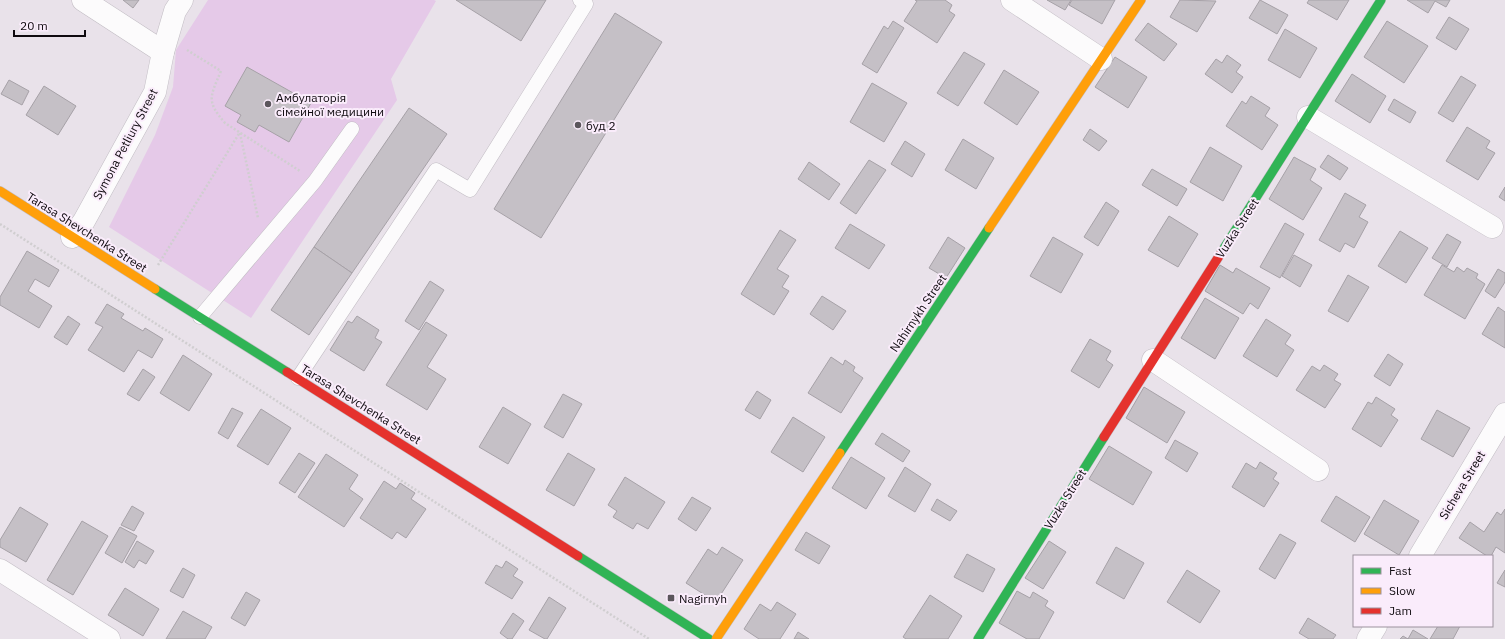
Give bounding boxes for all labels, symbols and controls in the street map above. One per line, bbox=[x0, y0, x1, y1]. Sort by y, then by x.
scale bar bbox=[14, 12, 85, 38]
text: 20 m bbox=[20, 18, 48, 33]
street label: Symona Petliury Street bbox=[89, 86, 161, 202]
place label: Амбулаторія сімейної медицини bbox=[276, 90, 384, 119]
marker: Амбулаторія сімейної медицини bbox=[263, 99, 273, 109]
place label: буд 2 bbox=[586, 118, 616, 133]
marker: буд 2 bbox=[573, 120, 583, 130]
street label: Tarasa Shevchenka Street bbox=[24, 189, 150, 275]
street label: Vuzka Street bbox=[1212, 195, 1262, 261]
street label: Nahirnykh Street bbox=[886, 271, 950, 355]
street label: Tarasa Shevchenka Street bbox=[298, 361, 424, 447]
street label: Sicheva Street bbox=[1436, 448, 1488, 522]
street label: Vuzka Street bbox=[1041, 466, 1089, 532]
legend bbox=[1353, 555, 1493, 627]
text: Fast bbox=[1389, 563, 1412, 578]
text: Slow bbox=[1389, 583, 1415, 598]
place label: Nagirnyh bbox=[679, 591, 727, 606]
marker: Nagirnyh bbox=[666, 593, 676, 603]
text: Jam bbox=[1389, 603, 1412, 618]

